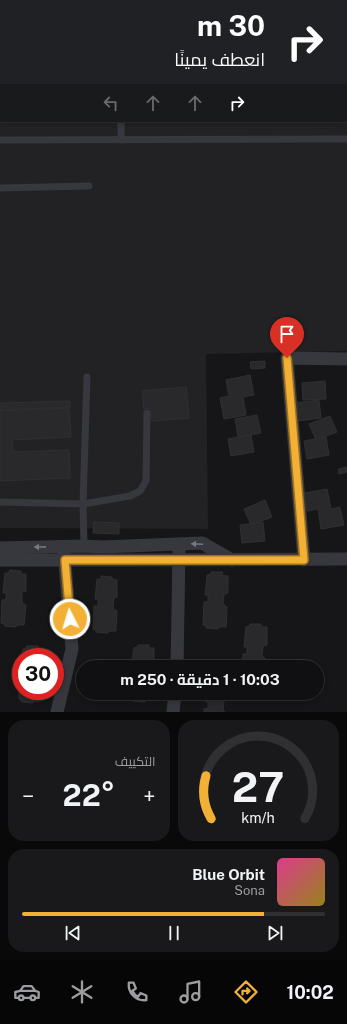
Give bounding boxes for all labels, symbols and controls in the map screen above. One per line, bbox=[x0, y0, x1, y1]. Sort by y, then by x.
text: 30 m bbox=[197, 9, 265, 42]
icon: right bbox=[279, 16, 331, 68]
text: انعطف يمينًا bbox=[174, 49, 265, 70]
icon: left bbox=[100, 92, 122, 114]
icon: ahead bbox=[142, 92, 164, 114]
icon: ahead bbox=[184, 92, 206, 114]
icon: right bbox=[226, 92, 248, 114]
pin bbox=[270, 317, 304, 358]
icon: arrive bbox=[276, 323, 298, 345]
one-way arrow bbox=[191, 540, 203, 547]
one-way arrow bbox=[33, 544, 46, 550]
position arrow bbox=[49, 598, 91, 640]
speed limit sign: 30 bbox=[12, 648, 64, 700]
text: 10:03 · 1 دقيقة · 250 m bbox=[120, 671, 280, 688]
text: التكييف bbox=[115, 754, 156, 769]
text: 27 bbox=[232, 761, 284, 810]
text: 22° bbox=[63, 777, 115, 813]
text: − bbox=[22, 783, 34, 809]
text: + bbox=[143, 783, 155, 809]
text: km/h bbox=[241, 808, 275, 825]
text: Blue Orbit bbox=[192, 866, 265, 883]
text: Sona bbox=[234, 883, 265, 898]
icon: previous bbox=[62, 922, 84, 944]
icon: pause bbox=[163, 922, 185, 944]
icon: next bbox=[264, 922, 286, 944]
icon: car bbox=[13, 978, 41, 1006]
icon: climate bbox=[68, 978, 96, 1006]
icon: phone bbox=[123, 978, 151, 1006]
icon: music bbox=[177, 978, 205, 1006]
icon: directions bbox=[232, 978, 260, 1006]
text: 10:02 bbox=[287, 982, 334, 1003]

